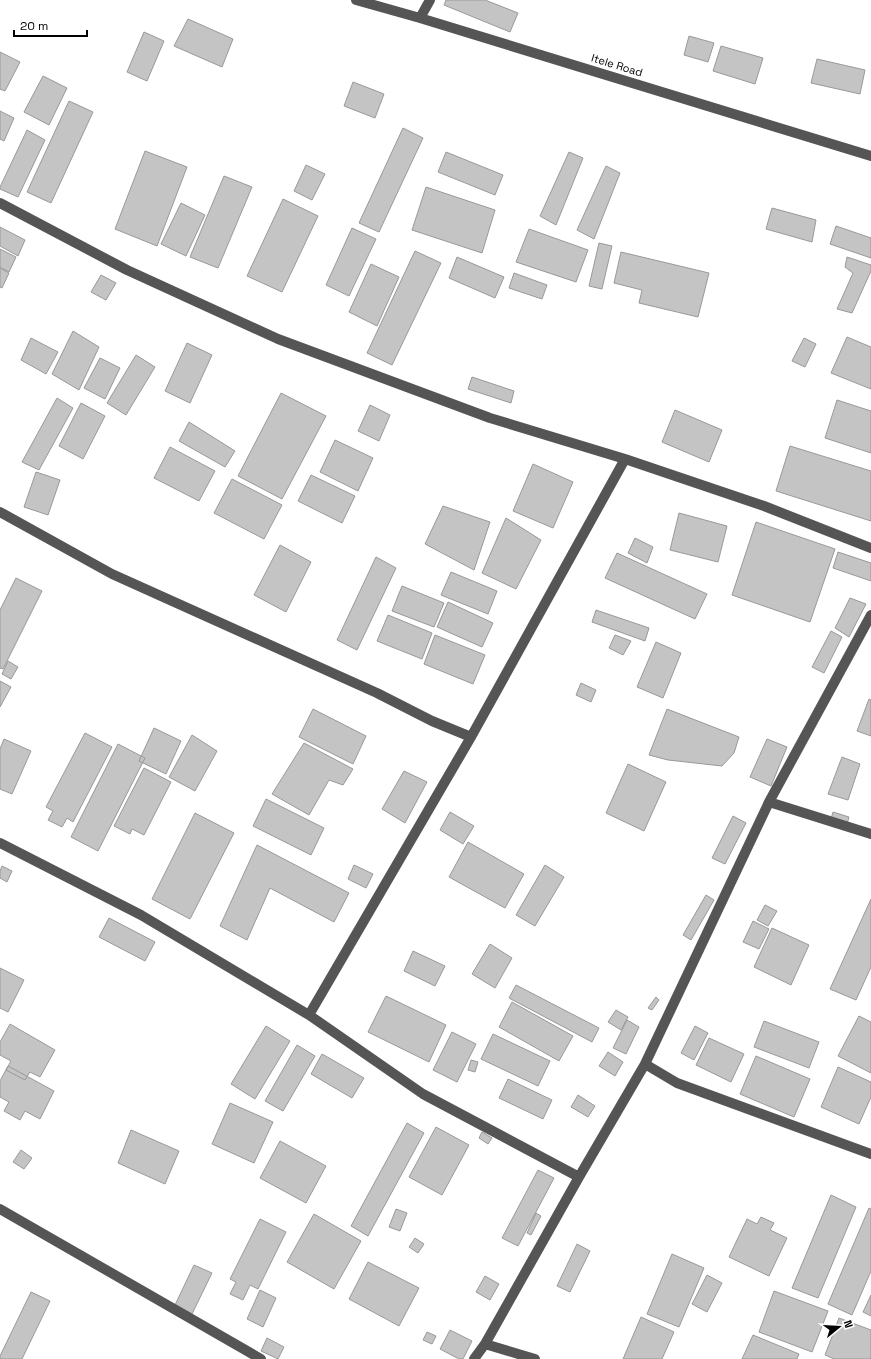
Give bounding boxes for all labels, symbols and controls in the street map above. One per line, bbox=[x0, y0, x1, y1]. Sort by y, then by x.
scale bar bbox=[14, 12, 87, 38]
text: 20 m bbox=[20, 18, 48, 34]
street label: Itele Road bbox=[590, 51, 644, 79]
north arrow bbox=[819, 1307, 859, 1347]
text: N bbox=[841, 1318, 856, 1330]

